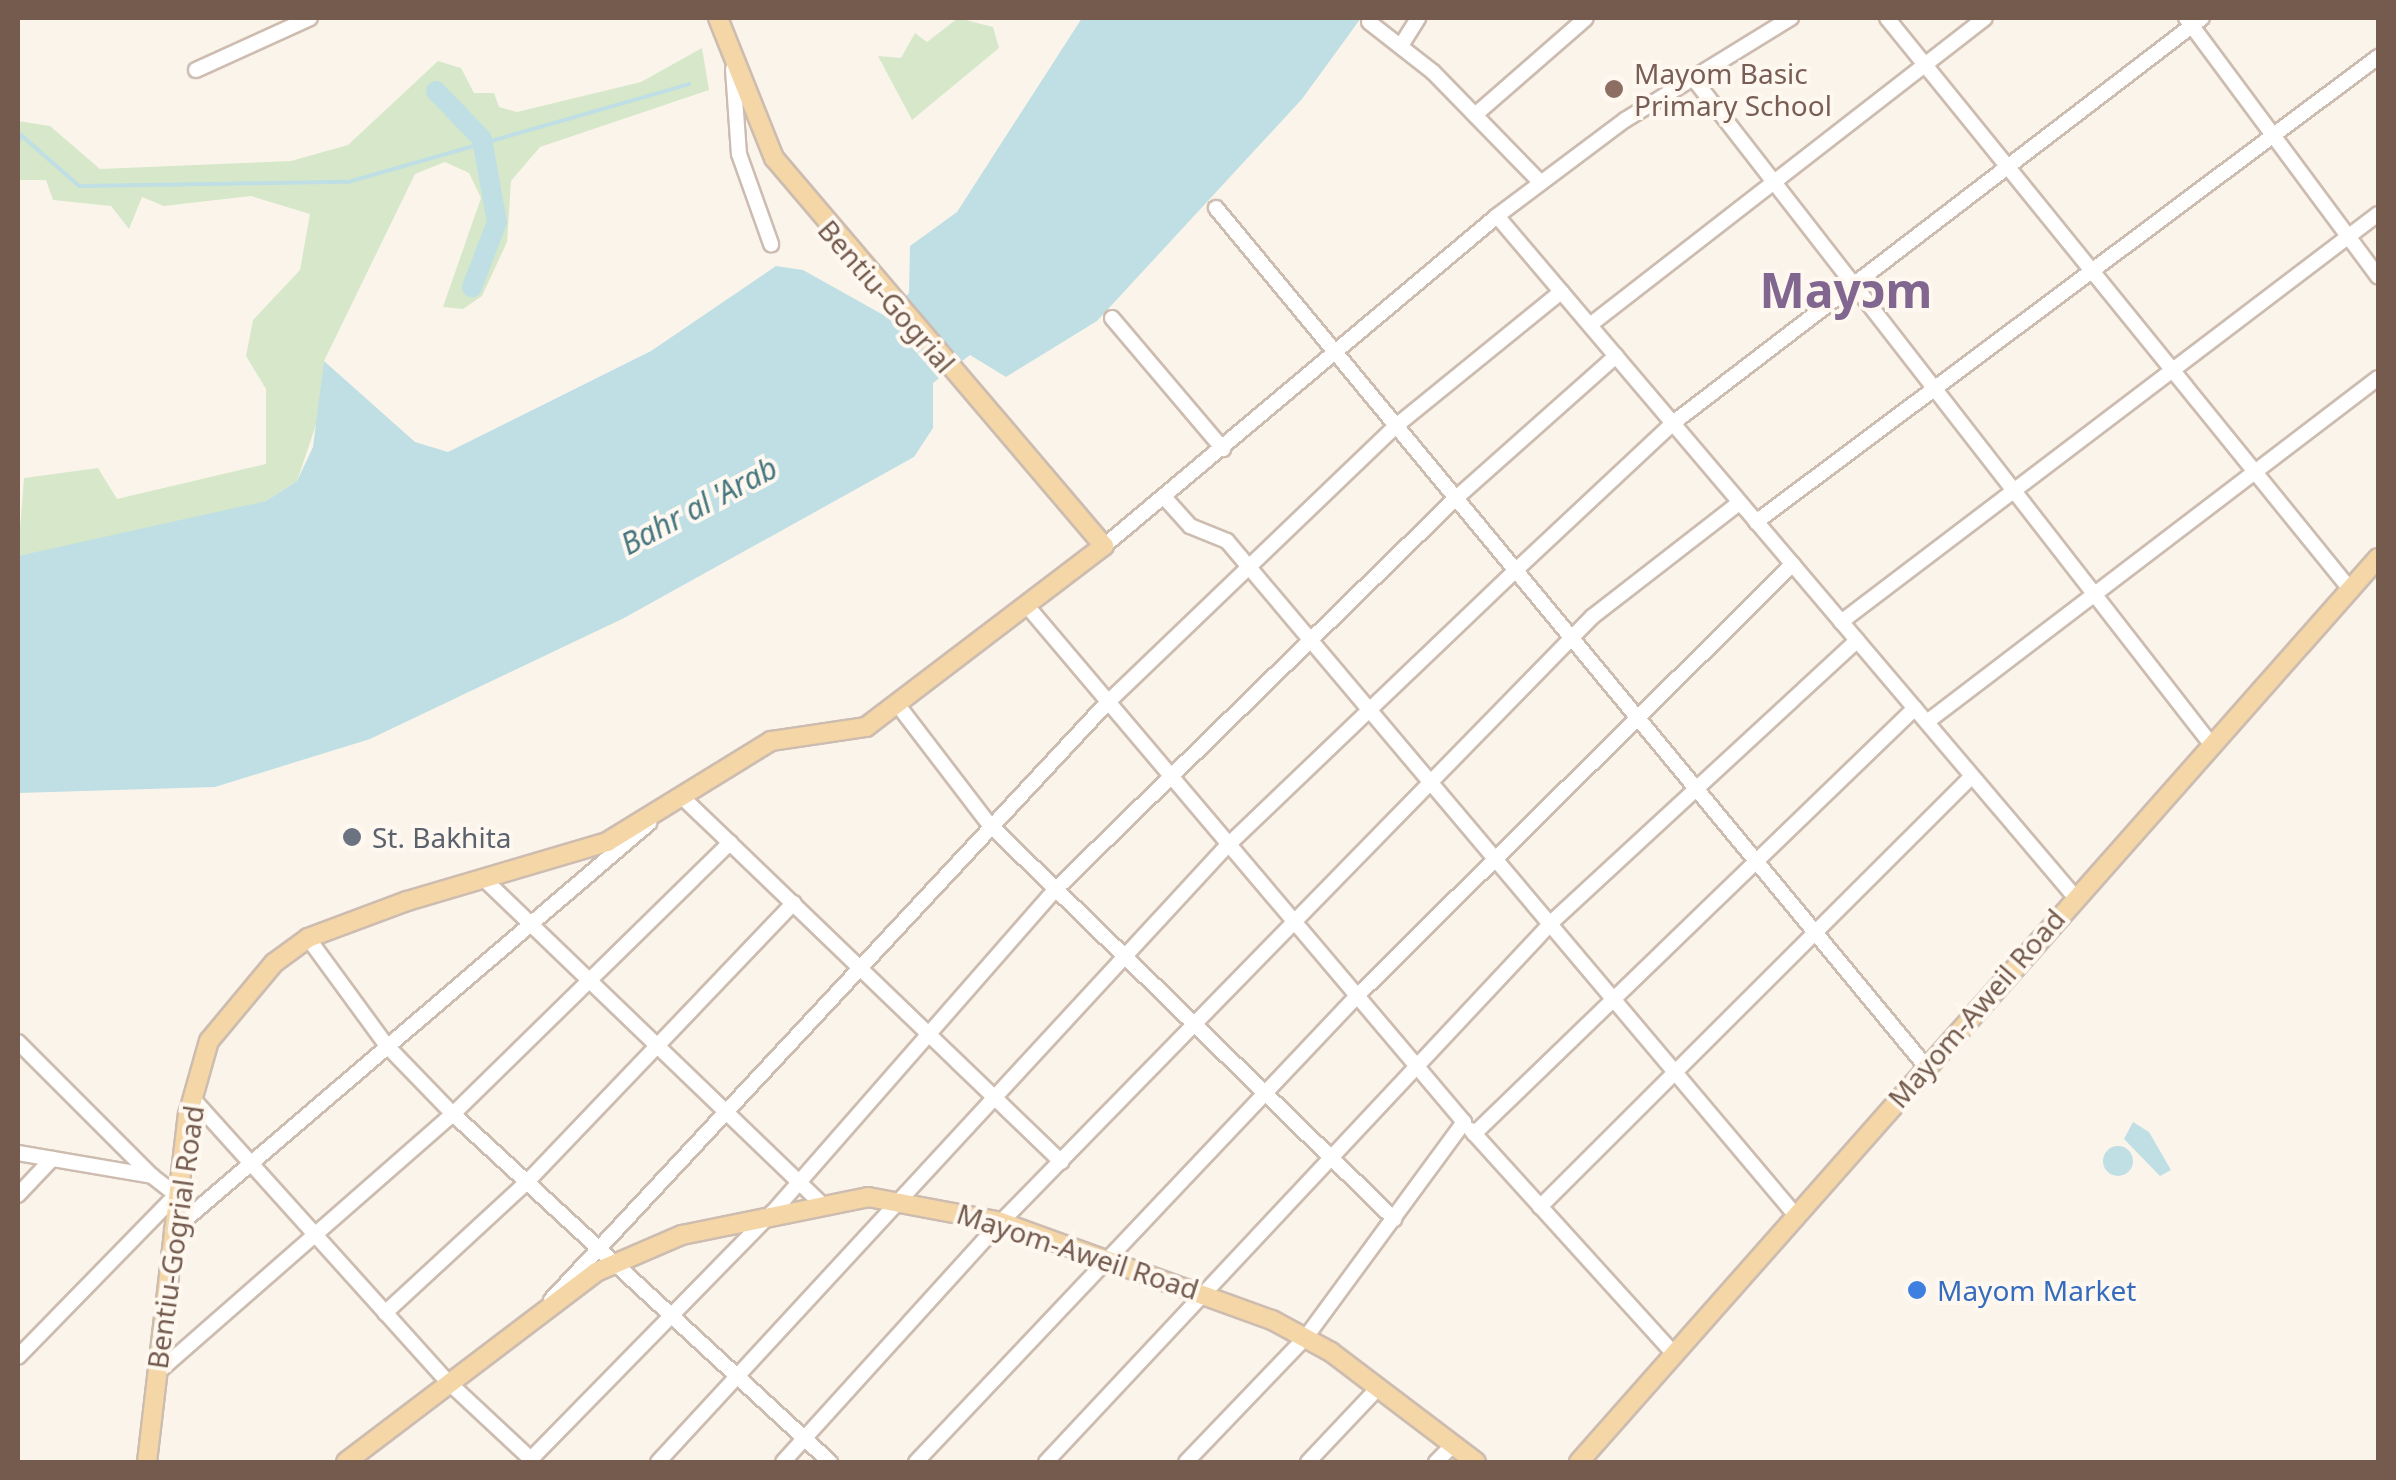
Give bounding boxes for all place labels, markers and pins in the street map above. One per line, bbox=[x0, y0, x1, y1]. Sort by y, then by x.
place label: Mayom Basic Primary School bbox=[1634, 56, 1832, 122]
marker: Mayom Basic Primary School bbox=[1603, 78, 1625, 100]
place label: St. Bakhita bbox=[372, 820, 511, 854]
marker: St. Bakhita bbox=[341, 826, 363, 848]
place label: Mayom Market bbox=[1937, 1273, 2136, 1307]
marker: Mayom Market bbox=[1906, 1279, 1928, 1301]

